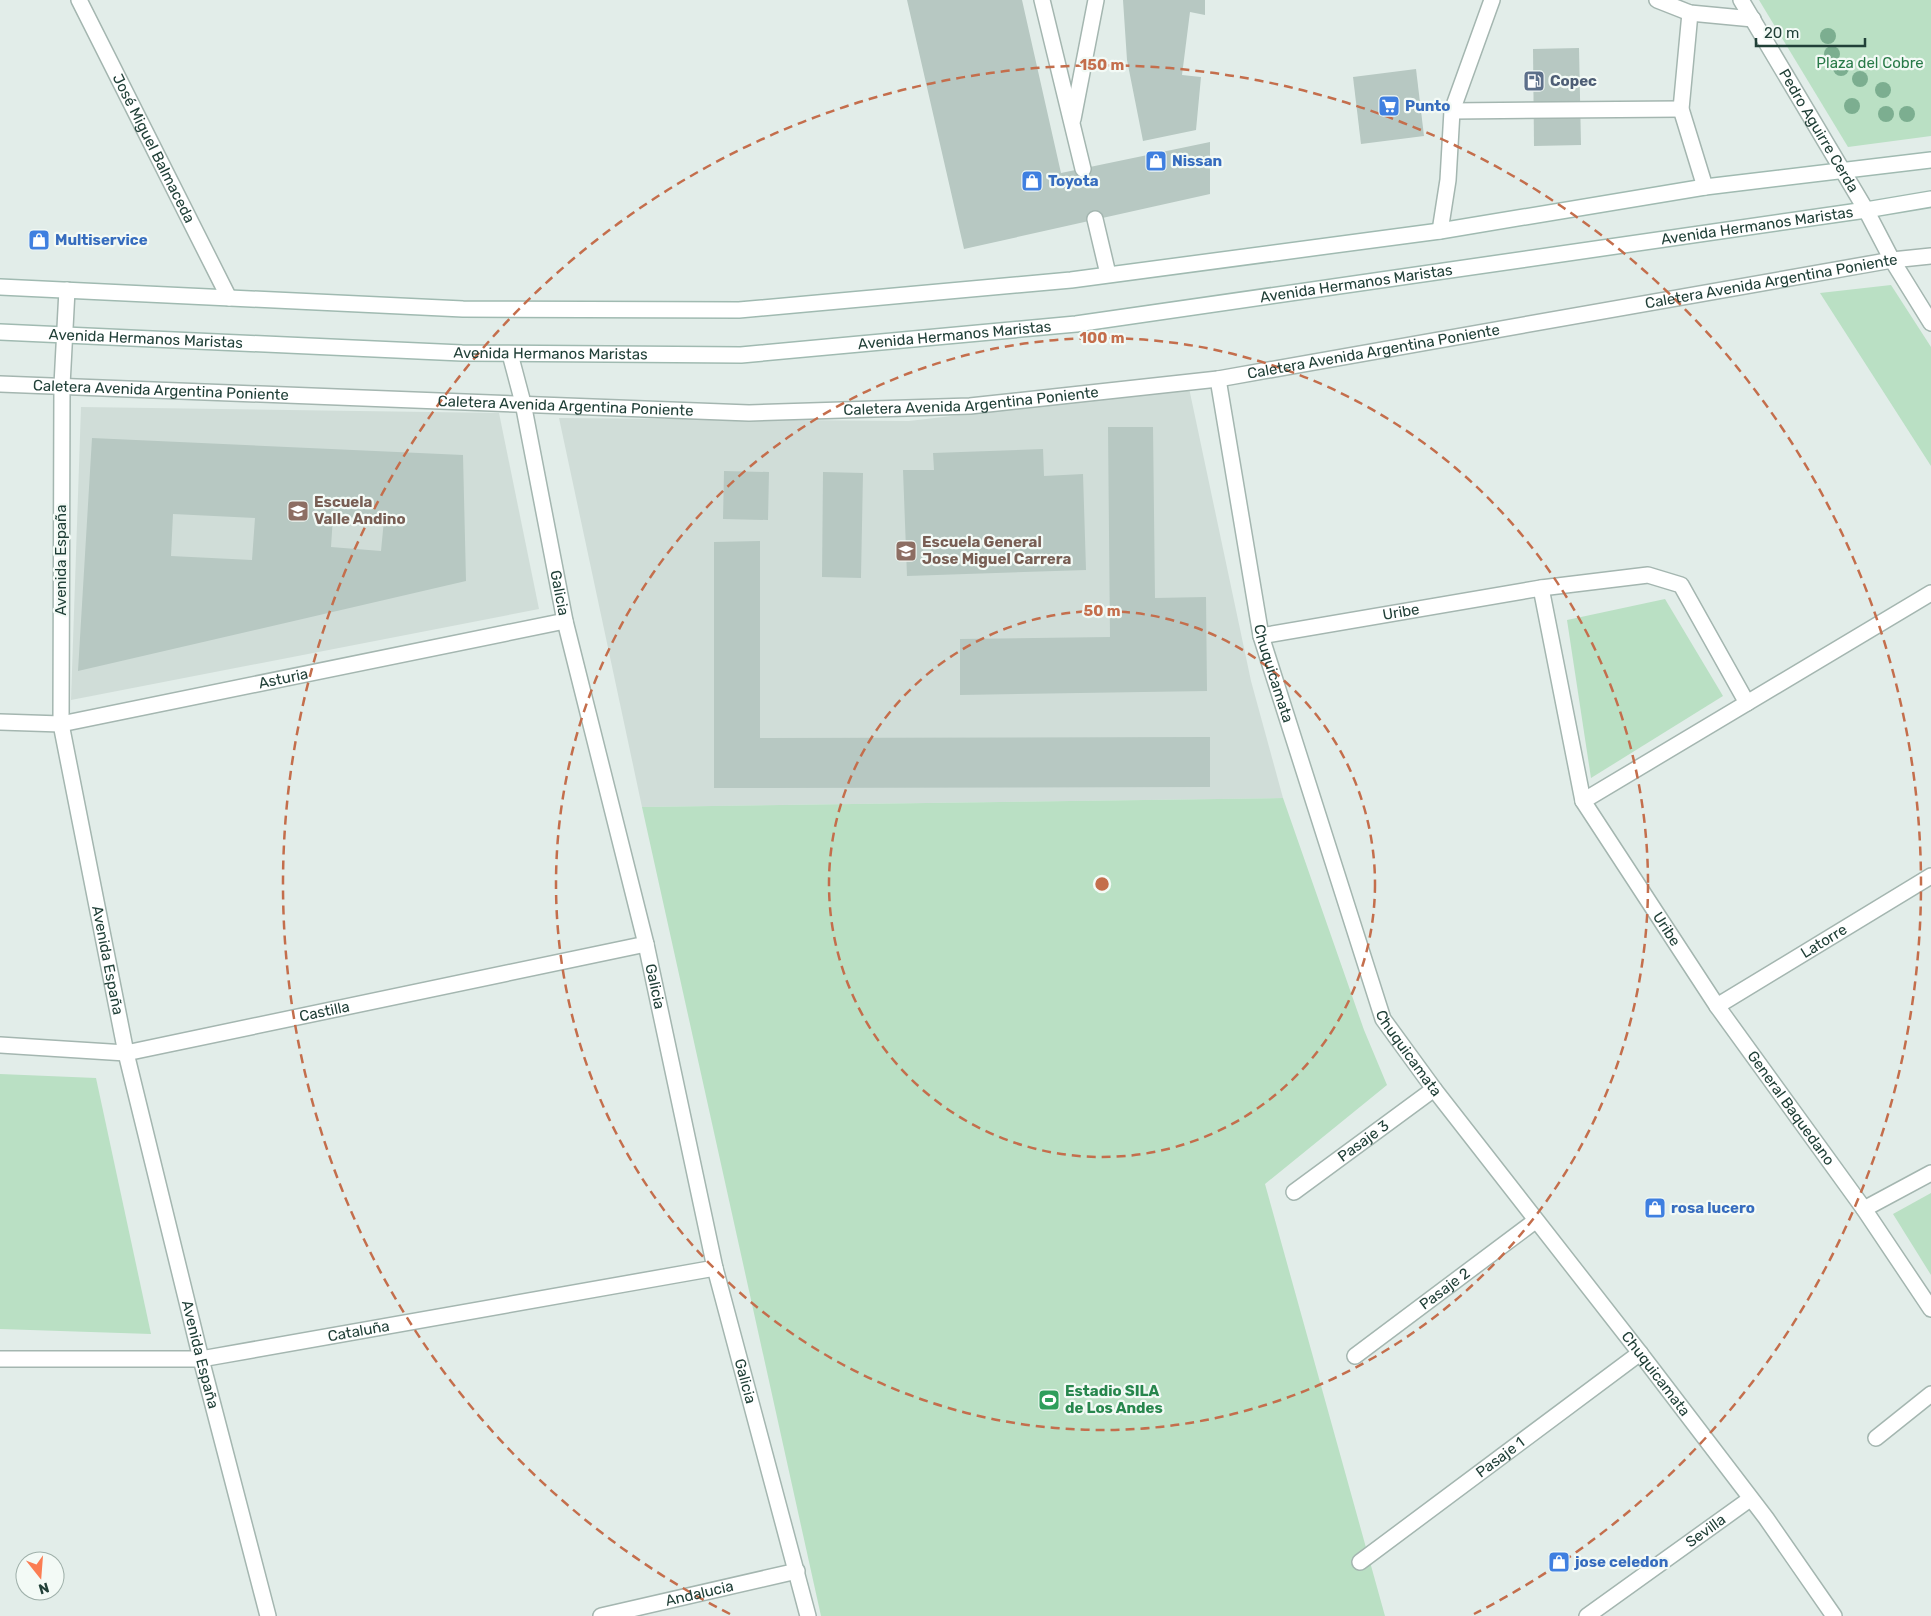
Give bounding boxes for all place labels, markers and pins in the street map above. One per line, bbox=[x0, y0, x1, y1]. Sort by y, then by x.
fuel station icon: Copec bbox=[1522, 69, 1546, 93]
place label: Copec bbox=[1550, 72, 1597, 90]
supermarket icon: Punto bbox=[1377, 94, 1401, 118]
place label: Punto bbox=[1405, 97, 1451, 115]
shop icon: Nissan bbox=[1144, 149, 1168, 173]
place label: Nissan bbox=[1172, 152, 1222, 170]
shop icon: Toyota bbox=[1020, 169, 1044, 193]
place label: Toyota bbox=[1048, 172, 1099, 190]
shop icon: Multiservice bbox=[27, 228, 51, 252]
place label: Multiservice bbox=[55, 231, 148, 249]
place label: Escuela Valle Andino bbox=[314, 493, 406, 528]
school or university icon: Escuela Valle Andino bbox=[286, 499, 310, 523]
place label: Escuela General Jose Miguel Carrera bbox=[922, 533, 1071, 568]
school or university icon: Escuela General Jose Miguel Carrera bbox=[894, 539, 918, 563]
centre of rings bbox=[1093, 875, 1111, 893]
shop icon: rosa lucero bbox=[1643, 1196, 1667, 1220]
place label: rosa lucero bbox=[1671, 1199, 1755, 1217]
place label: Estadio SILA de Los Andes bbox=[1065, 1382, 1163, 1417]
sports icon: Estadio SILA de Los Andes bbox=[1037, 1388, 1061, 1412]
shop icon: jose celedon bbox=[1547, 1550, 1571, 1574]
place label: jose celedon bbox=[1574, 1553, 1668, 1571]

